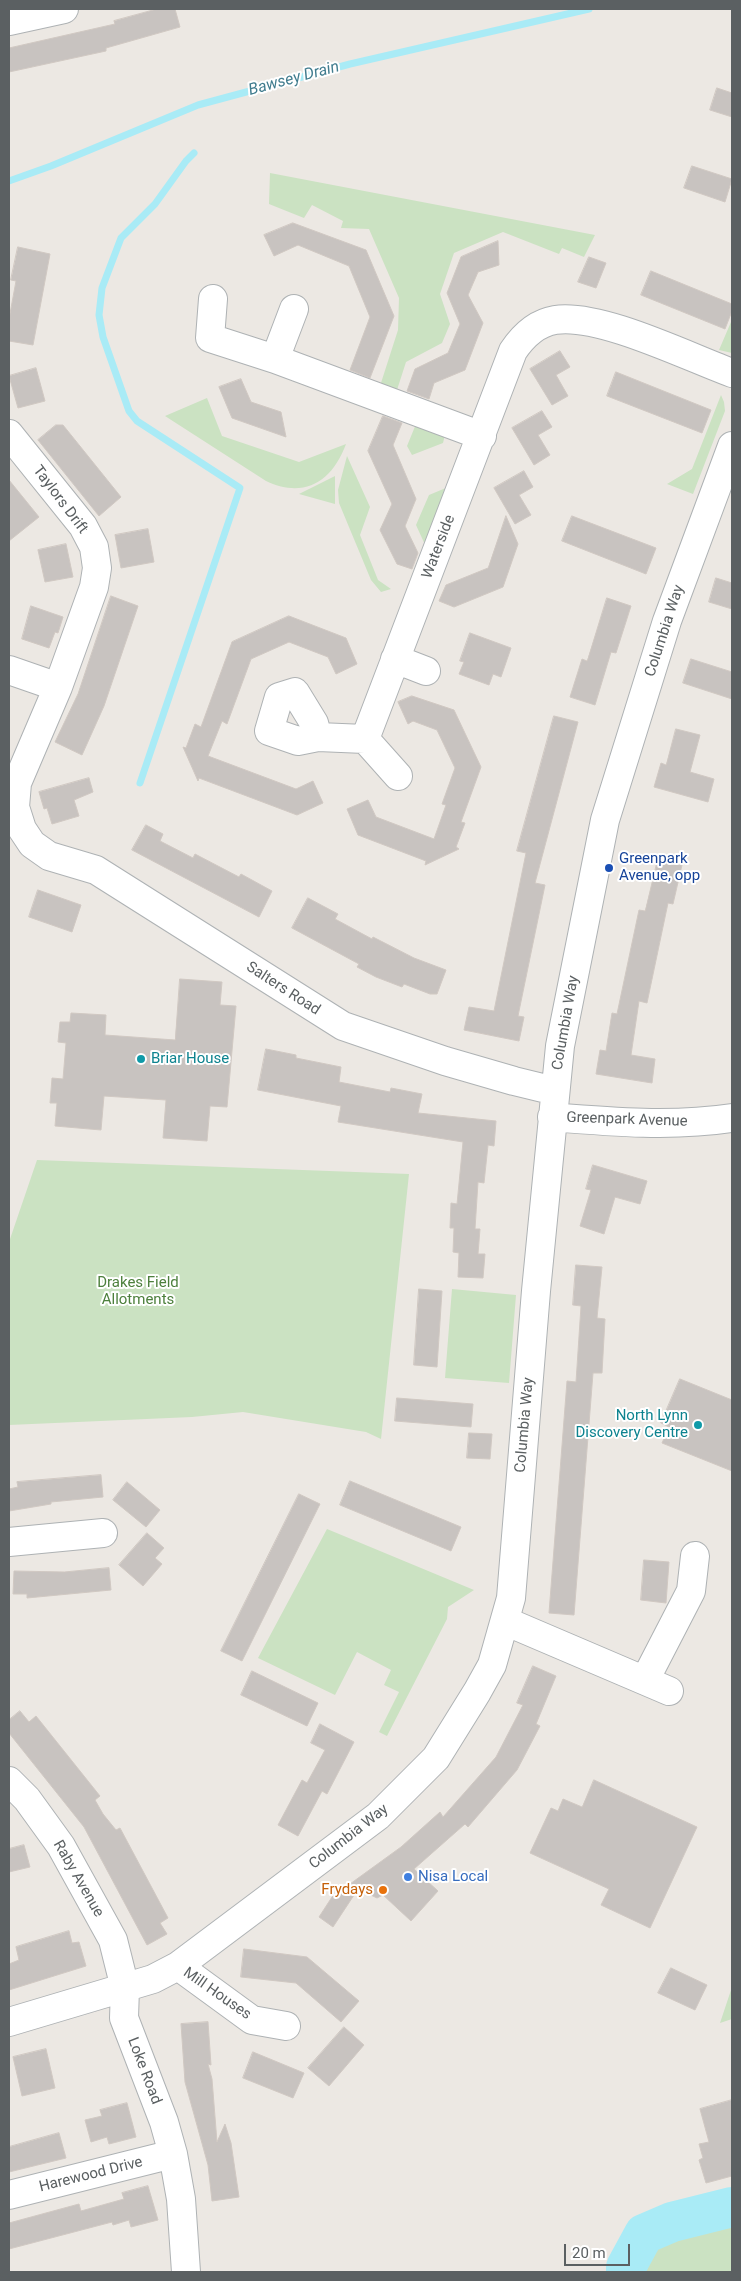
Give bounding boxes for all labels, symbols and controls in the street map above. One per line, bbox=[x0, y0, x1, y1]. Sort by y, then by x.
water label: Bawsey Drain bbox=[247, 58, 341, 100]
street label: Taylors Drift bbox=[29, 462, 91, 538]
street label: Waterside bbox=[419, 513, 459, 581]
street label: Columbia Way bbox=[642, 583, 688, 679]
place label: Greenpark Avenue, opp bbox=[619, 850, 700, 885]
marker: Greenpark Avenue, opp bbox=[603, 862, 615, 874]
street label: Salters Road bbox=[243, 958, 323, 1020]
street label: Columbia Way bbox=[549, 974, 583, 1072]
place label: Briar House bbox=[151, 1050, 229, 1068]
marker: Briar House bbox=[135, 1053, 147, 1065]
street label: Greenpark Avenue bbox=[566, 1109, 688, 1131]
park label: Drakes Field Allotments bbox=[97, 1274, 179, 1309]
street label: Columbia Way bbox=[512, 1377, 538, 1473]
place label: North Lynn Discovery Centre bbox=[576, 1407, 688, 1442]
marker: North Lynn Discovery Centre bbox=[692, 1419, 704, 1431]
street label: Columbia Way bbox=[306, 1800, 392, 1874]
street label: Raby Avenue bbox=[49, 1837, 107, 1921]
place label: Nisa Local bbox=[418, 1868, 488, 1886]
marker: Nisa Local bbox=[402, 1871, 414, 1883]
place label: Frydays bbox=[321, 1881, 373, 1899]
marker: Frydays bbox=[377, 1884, 389, 1896]
street label: Mill Houses bbox=[180, 1964, 254, 2024]
street label: Loke Road bbox=[123, 2035, 165, 2107]
street label: Harewood Drive bbox=[37, 2153, 145, 2197]
scale bar bbox=[566, 2234, 632, 2266]
text: 20 m bbox=[572, 2244, 606, 2262]

